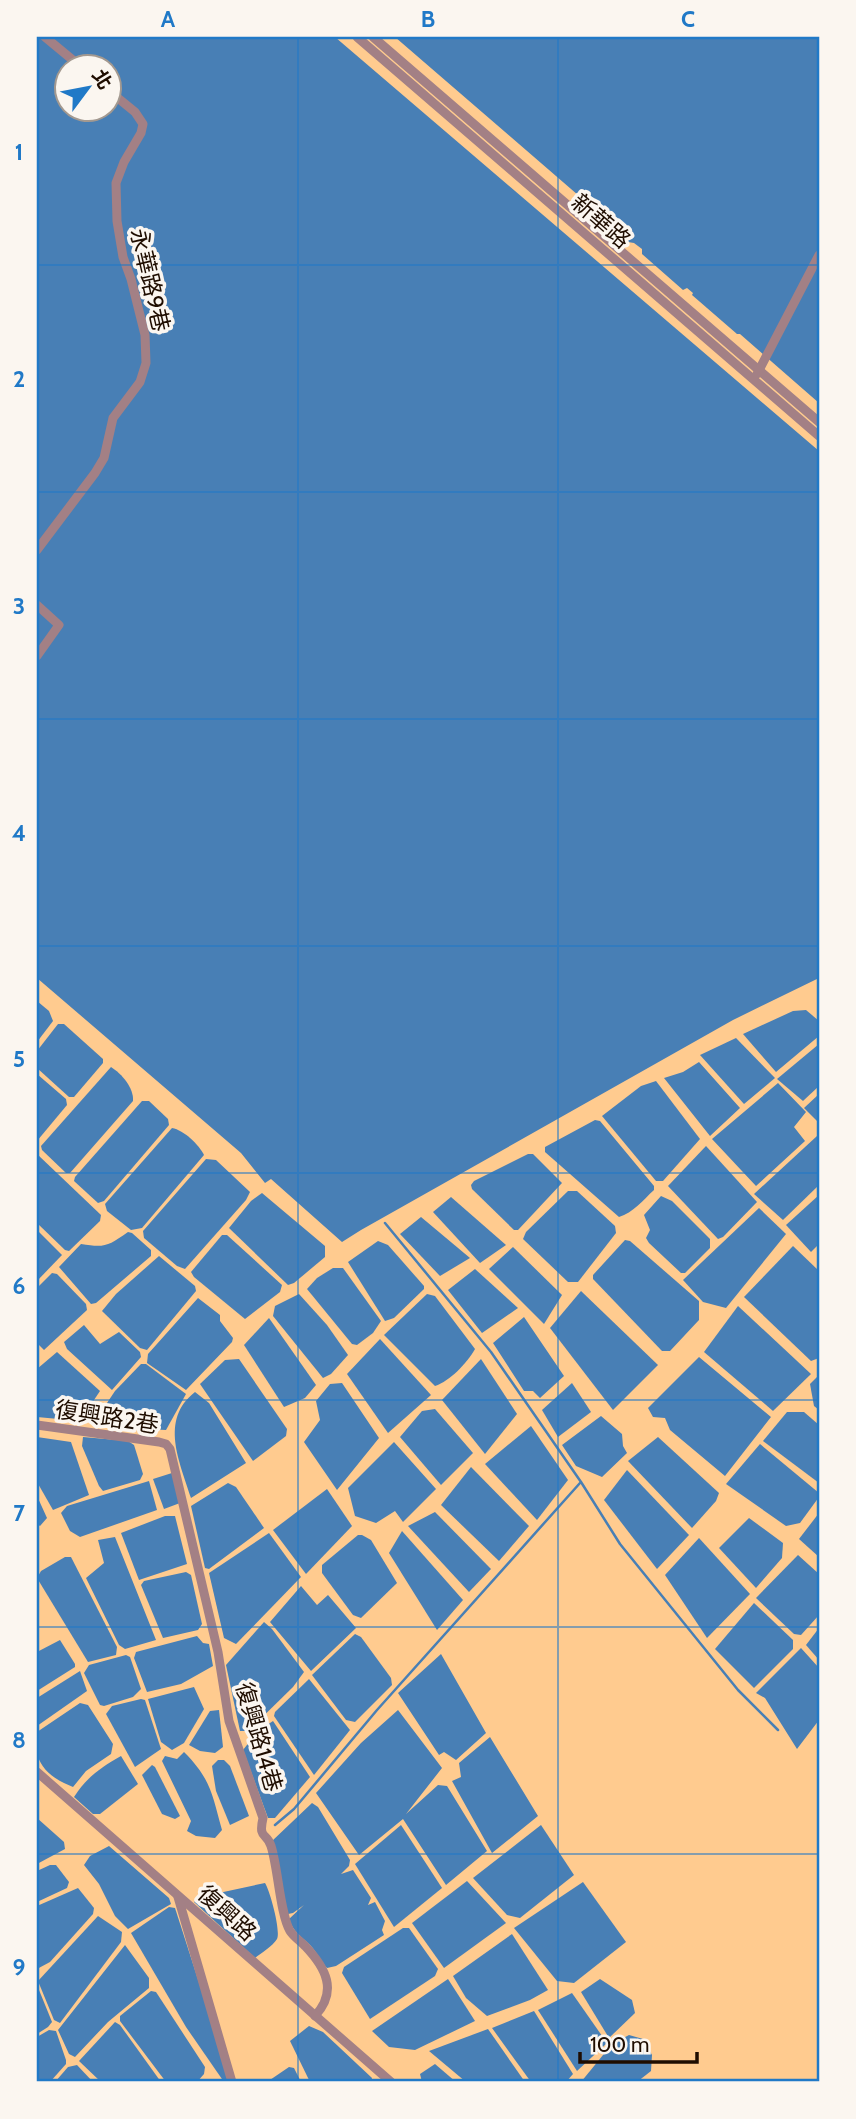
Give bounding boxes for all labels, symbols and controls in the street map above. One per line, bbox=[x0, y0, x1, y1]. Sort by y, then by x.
text: A bbox=[161, 5, 176, 33]
text: B bbox=[421, 5, 435, 33]
text: C bbox=[681, 5, 695, 33]
north arrow bbox=[52, 52, 122, 122]
text: 北 bbox=[87, 65, 117, 93]
text: 1 bbox=[15, 138, 23, 166]
street label: 新華路 bbox=[566, 188, 636, 254]
street label: 永華路9巷 bbox=[125, 226, 175, 334]
text: 2 bbox=[13, 365, 25, 393]
text: 3 bbox=[13, 592, 25, 620]
text: 4 bbox=[12, 819, 26, 847]
text: 5 bbox=[13, 1045, 25, 1073]
text: 6 bbox=[13, 1272, 25, 1300]
street label: 復興路2巷 bbox=[53, 1395, 161, 1439]
text: 7 bbox=[13, 1499, 25, 1527]
street label: 復興路14巷 bbox=[230, 1679, 288, 1795]
text: 8 bbox=[12, 1726, 26, 1754]
street label: 復興路 bbox=[192, 1880, 262, 1946]
text: 9 bbox=[13, 1953, 25, 1981]
scale bar bbox=[580, 2021, 697, 2065]
text: 100 m bbox=[590, 2032, 649, 2057]

